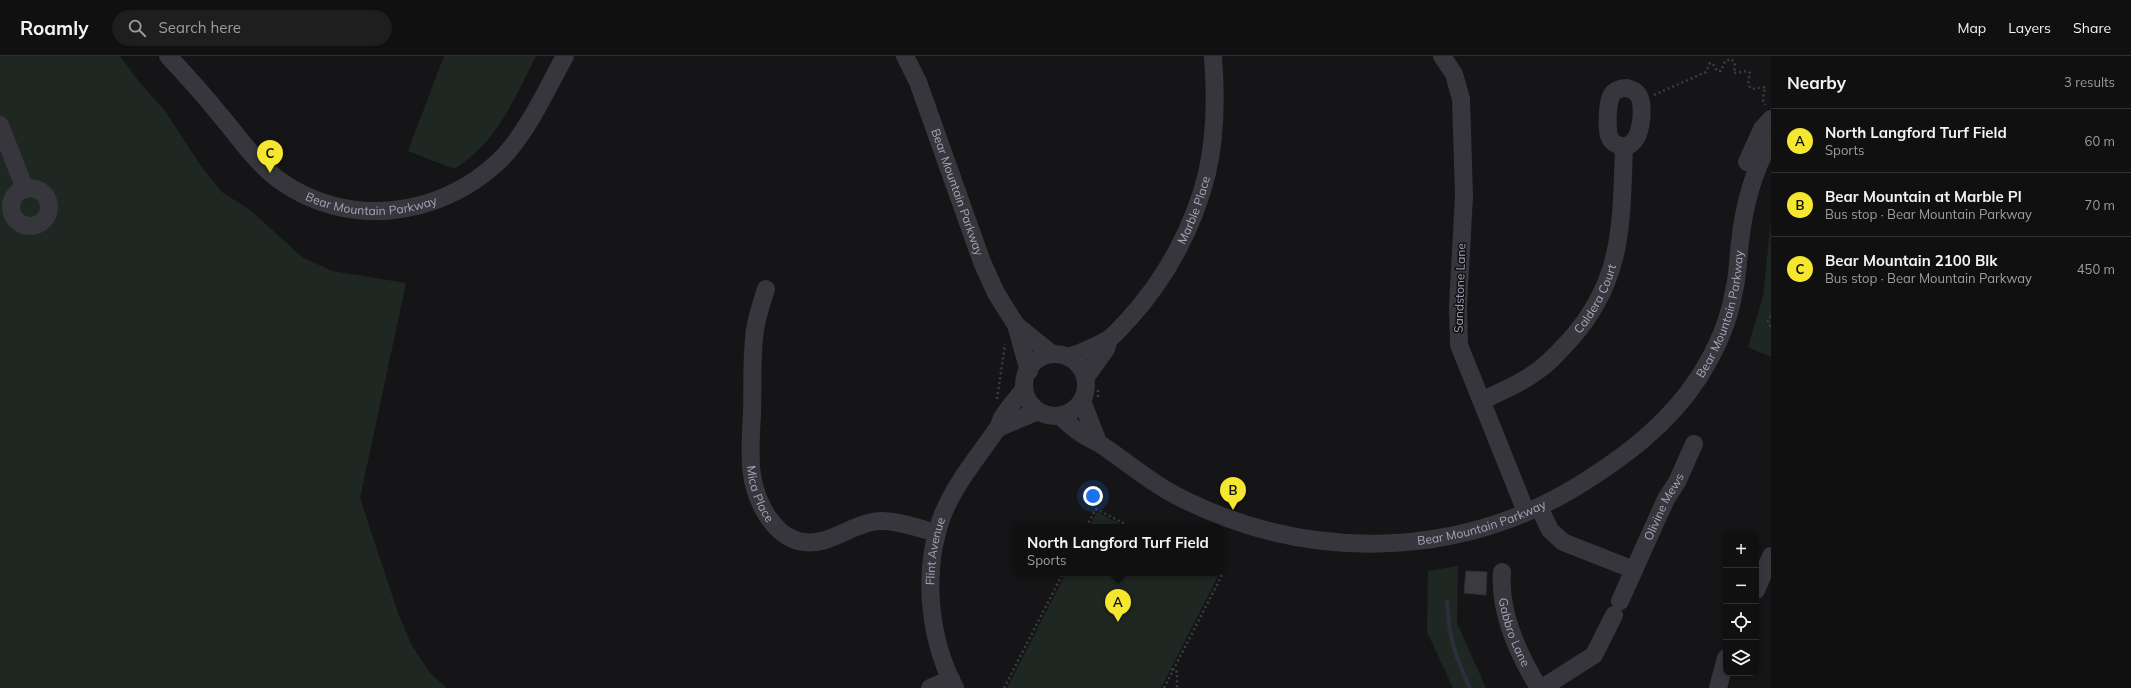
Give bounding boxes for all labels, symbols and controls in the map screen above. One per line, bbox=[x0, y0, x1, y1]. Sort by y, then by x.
search box bbox=[112, 10, 392, 46]
text: Roamly bbox=[20, 16, 88, 40]
icon: search bbox=[126, 17, 148, 39]
text: Search here bbox=[158, 18, 241, 37]
text: Map bbox=[1957, 19, 1986, 37]
text: Layers bbox=[2008, 19, 2051, 37]
text: Share bbox=[2073, 19, 2111, 37]
text: Nearby bbox=[1787, 72, 1846, 93]
text: 3 results bbox=[2064, 74, 2115, 90]
text: North Langford Turf Field bbox=[1825, 123, 2007, 142]
street label: Bear Mountain Parkway bbox=[928, 126, 987, 258]
text: A bbox=[1795, 133, 1805, 149]
text: 60 m bbox=[2085, 133, 2115, 149]
pin: C bbox=[257, 140, 283, 173]
text: Sports bbox=[1825, 142, 1864, 158]
street label: Marble Place bbox=[1174, 174, 1213, 246]
text: Bear Mountain at Marble Pl bbox=[1825, 187, 2022, 206]
street label: Bear Mountain Parkway bbox=[303, 189, 439, 218]
text: B bbox=[1796, 197, 1804, 213]
text: 70 m bbox=[2085, 197, 2115, 213]
text: Bus stop · Bear Mountain Parkway bbox=[1825, 206, 2032, 222]
street label: Sandstone Lane bbox=[1450, 243, 1469, 333]
street label: Bear Mountain Parkway bbox=[1693, 249, 1746, 380]
text: Bear Mountain 2100 Blk bbox=[1825, 251, 1998, 270]
text: C bbox=[1796, 261, 1804, 277]
text: 450 m bbox=[2077, 261, 2115, 277]
street label: Caldera Court bbox=[1570, 262, 1619, 336]
text: Bus stop · Bear Mountain Parkway bbox=[1825, 270, 2032, 286]
street label: Mica Place bbox=[744, 465, 777, 525]
street label: Olivine Mews bbox=[1640, 471, 1687, 543]
pin: B bbox=[1220, 477, 1246, 510]
your location bbox=[1083, 486, 1103, 506]
street label: Bear Mountain Parkway bbox=[1416, 496, 1549, 548]
street label: Flint Avenue bbox=[922, 515, 948, 585]
popup bbox=[1013, 524, 1223, 576]
map controls bbox=[1723, 532, 1759, 676]
button: + bbox=[1723, 532, 1759, 568]
text: North Langford Turf Field bbox=[1027, 533, 1209, 552]
text: Sports bbox=[1027, 552, 1066, 568]
button: − bbox=[1723, 568, 1759, 604]
pin: A bbox=[1105, 589, 1131, 622]
street label: Gabbro Lane bbox=[1496, 597, 1533, 669]
button: locate bbox=[1723, 604, 1759, 640]
button: layers bbox=[1723, 640, 1759, 676]

